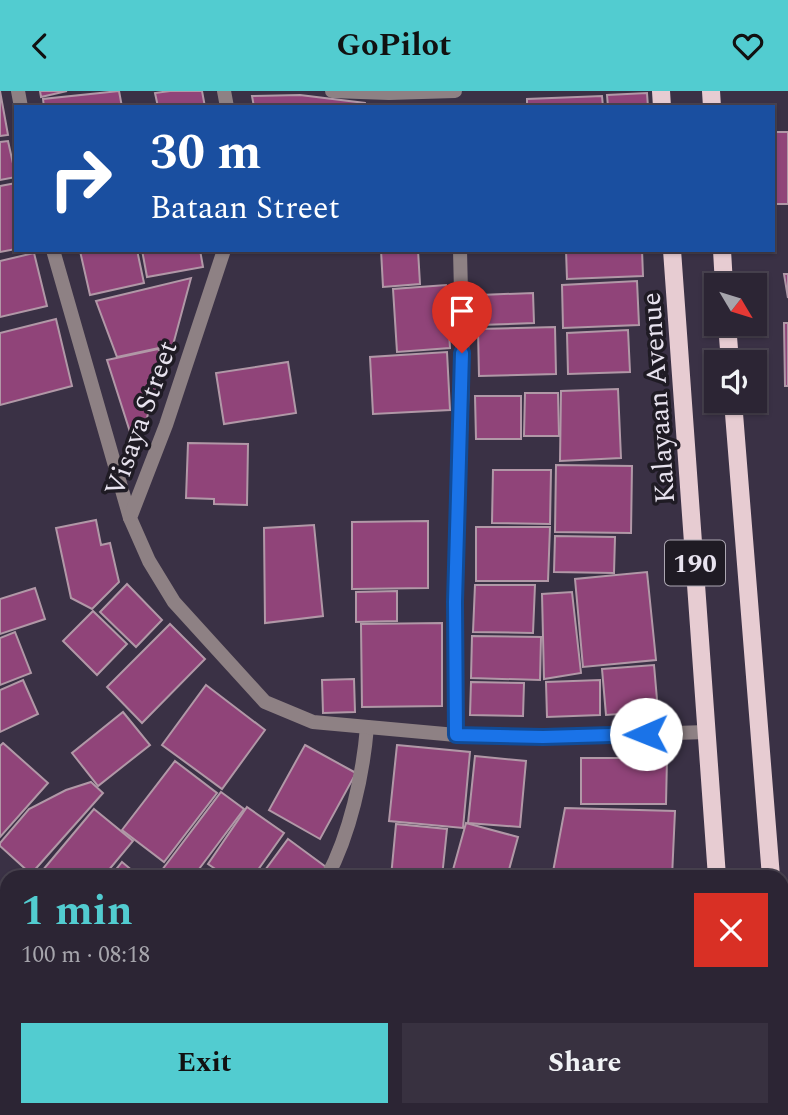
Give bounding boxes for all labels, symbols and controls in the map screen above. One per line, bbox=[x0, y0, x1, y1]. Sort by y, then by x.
text: GoPilot bbox=[337, 21, 451, 70]
icon: back bbox=[21, 27, 59, 65]
icon: heart bbox=[729, 27, 767, 65]
text: 30 m bbox=[150, 116, 261, 191]
icon: right bbox=[35, 133, 126, 224]
text: Bataan Street bbox=[150, 184, 340, 233]
north arrow bbox=[704, 273, 766, 336]
map controls bbox=[704, 273, 767, 413]
pin bbox=[432, 281, 492, 353]
street label: Kalayaan Avenue bbox=[630, 291, 687, 505]
icon: arrive bbox=[443, 292, 481, 330]
street label: Visaya Street bbox=[93, 335, 189, 502]
button: sound bbox=[704, 350, 767, 413]
road number: 190 bbox=[665, 541, 725, 585]
position arrow bbox=[609, 697, 683, 771]
text: 1 min bbox=[21, 880, 133, 943]
button: close bbox=[694, 893, 768, 967]
text: 100 m · 08:18 bbox=[21, 938, 150, 973]
button: Exit bbox=[21, 1023, 388, 1103]
button: Share bbox=[402, 1023, 768, 1103]

